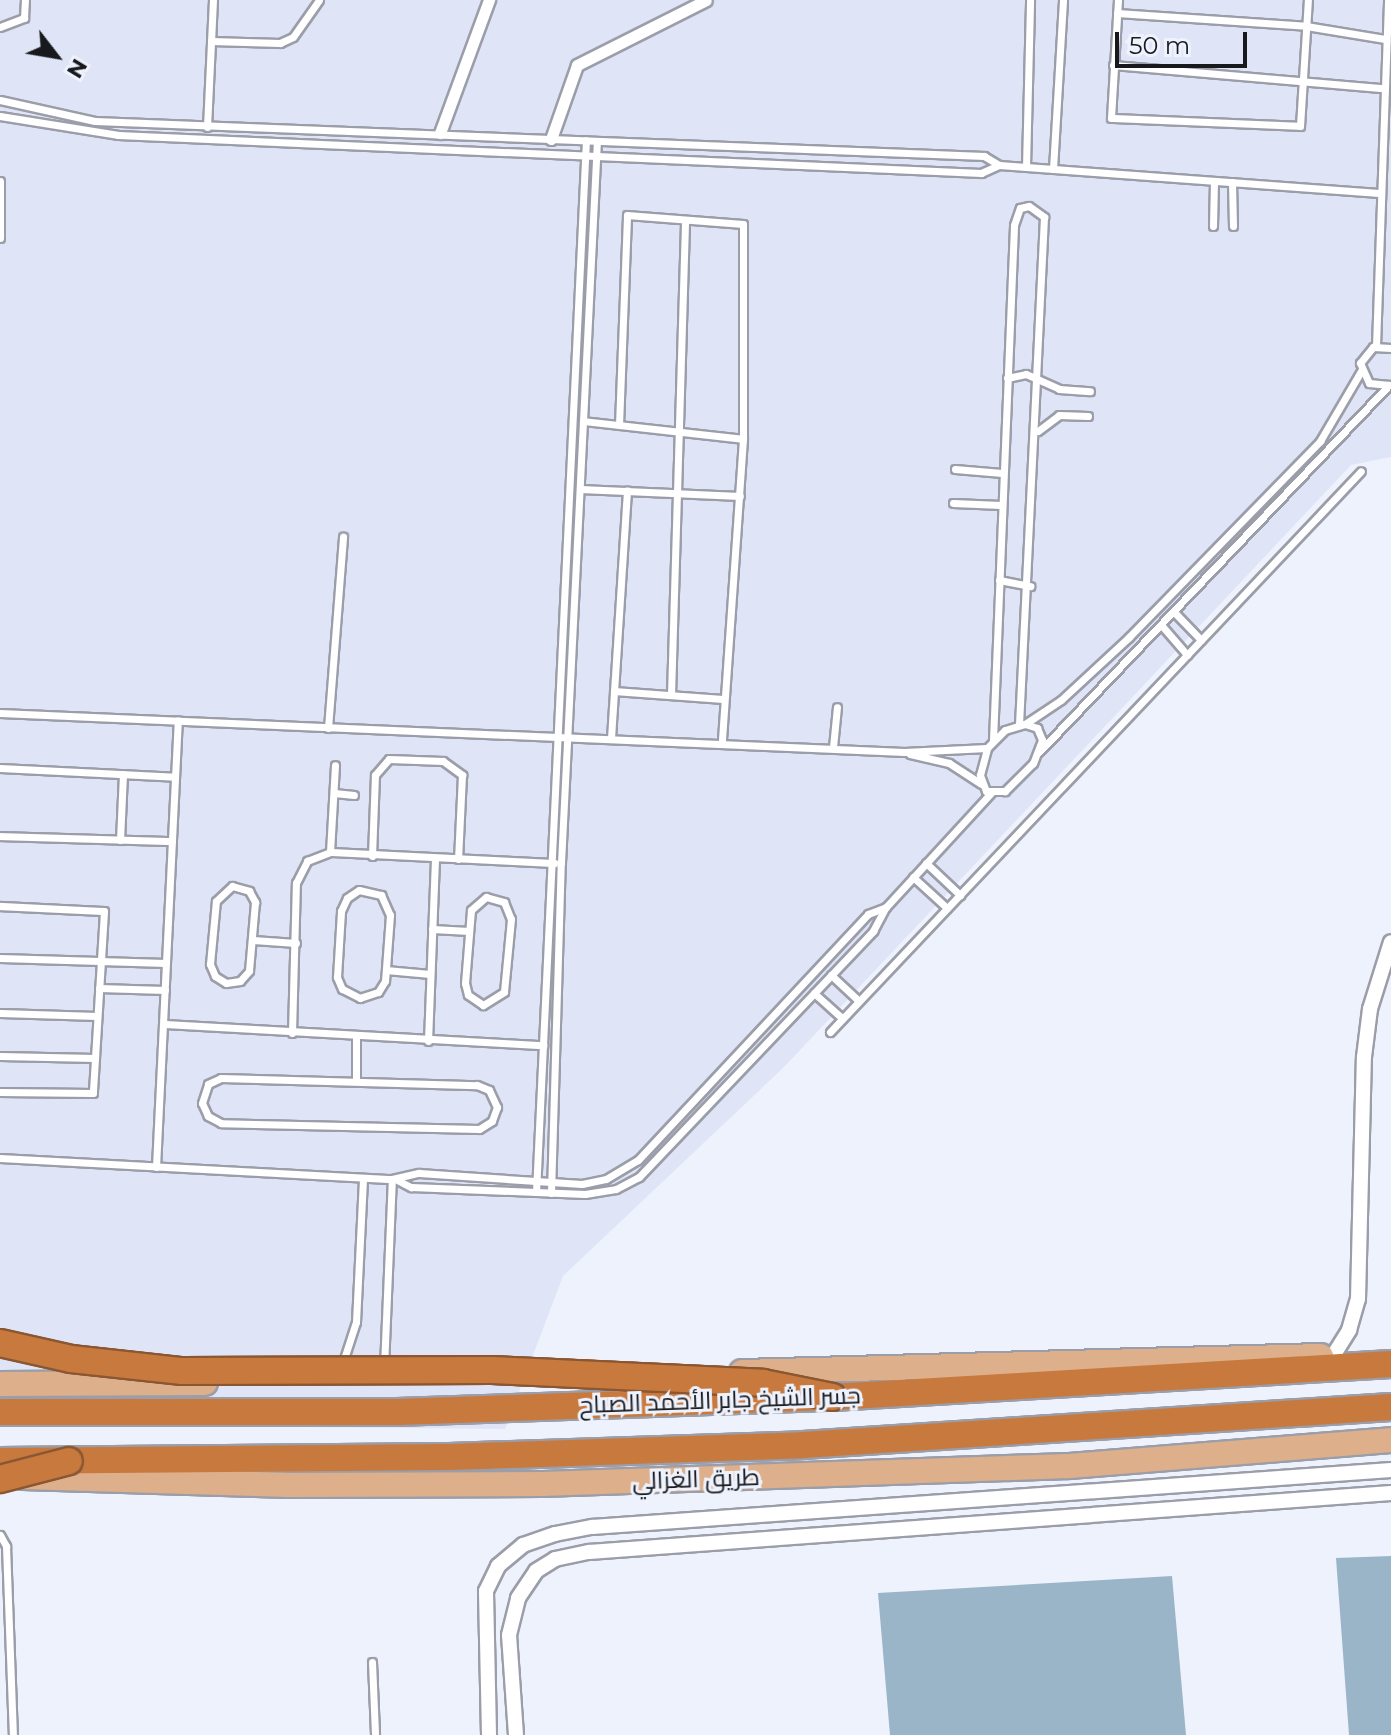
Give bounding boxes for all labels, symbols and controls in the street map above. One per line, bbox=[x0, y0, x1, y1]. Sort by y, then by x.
north arrow bbox=[16, 16, 96, 96]
scale bar bbox=[1119, 16, 1251, 66]
text: 50 m bbox=[1129, 31, 1190, 60]
text: N bbox=[61, 54, 93, 83]
street label: جسر الشيخ جابر الأحمد الصباح bbox=[579, 1381, 861, 1419]
street label: طريق الغزالي bbox=[632, 1462, 760, 1496]

